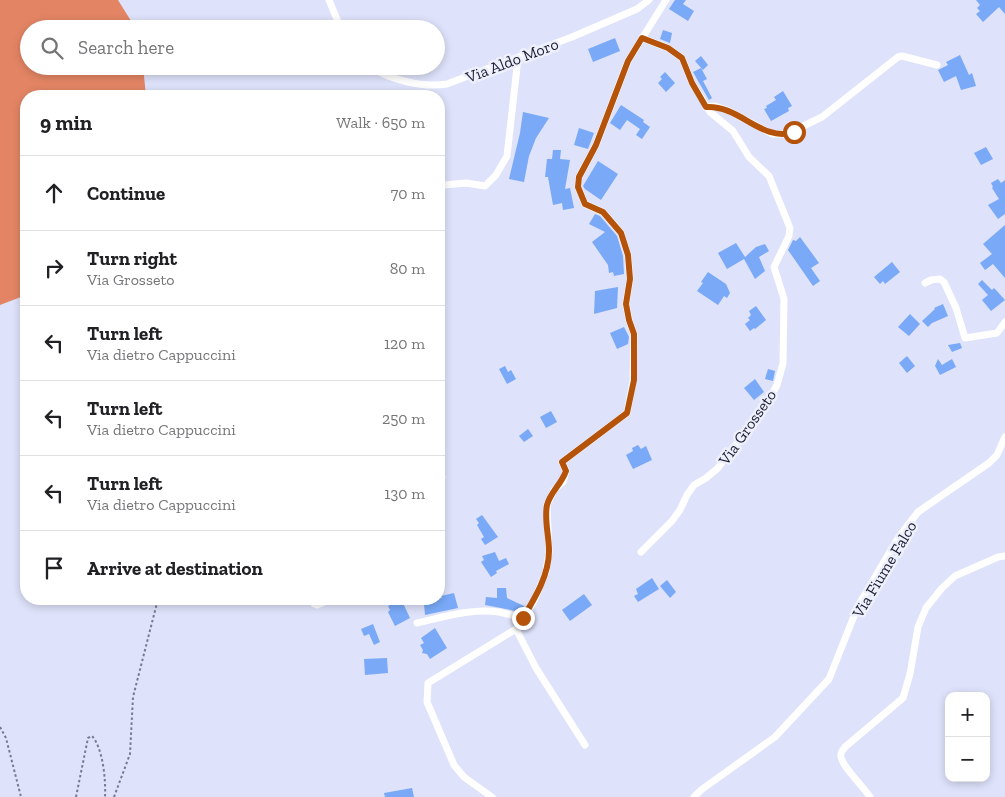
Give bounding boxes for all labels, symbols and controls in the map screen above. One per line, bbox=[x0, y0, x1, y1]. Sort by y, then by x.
search box bbox=[20, 20, 445, 75]
icon: search bbox=[38, 34, 66, 62]
street label: Via Aldo Moro bbox=[462, 34, 561, 87]
text: Search here bbox=[78, 36, 174, 59]
text: 9 min bbox=[40, 110, 92, 135]
text: Walk · 650 m bbox=[336, 113, 425, 132]
route start bbox=[783, 121, 806, 144]
icon: ahead bbox=[40, 179, 68, 207]
text: Continue bbox=[87, 182, 165, 205]
text: 70 m bbox=[391, 184, 425, 203]
text: Turn right bbox=[87, 247, 177, 270]
icon: right bbox=[40, 254, 68, 282]
text: 80 m bbox=[390, 259, 425, 278]
text: Via Grosseto bbox=[87, 270, 175, 289]
text: Turn left bbox=[87, 322, 162, 345]
icon: left bbox=[40, 329, 68, 357]
text: 120 m bbox=[384, 334, 425, 353]
text: Via dietro Cappuccini bbox=[87, 345, 236, 364]
street label: Via Grosseto bbox=[714, 386, 780, 469]
text: Turn left bbox=[87, 397, 162, 420]
icon: left bbox=[40, 404, 68, 432]
text: 250 m bbox=[382, 409, 425, 428]
text: Via dietro Cappuccini bbox=[87, 420, 236, 439]
text: Turn left bbox=[87, 472, 162, 495]
icon: left bbox=[40, 479, 68, 507]
text: 130 m bbox=[384, 484, 425, 503]
text: Via dietro Cappuccini bbox=[87, 495, 236, 514]
street label: Via Fiume Falco bbox=[848, 517, 921, 622]
icon: arrive bbox=[40, 554, 68, 582]
text: Arrive at destination bbox=[87, 557, 263, 580]
route end bbox=[512, 607, 535, 630]
map controls bbox=[945, 692, 990, 782]
button: + bbox=[945, 692, 990, 737]
button: − bbox=[945, 737, 990, 782]

